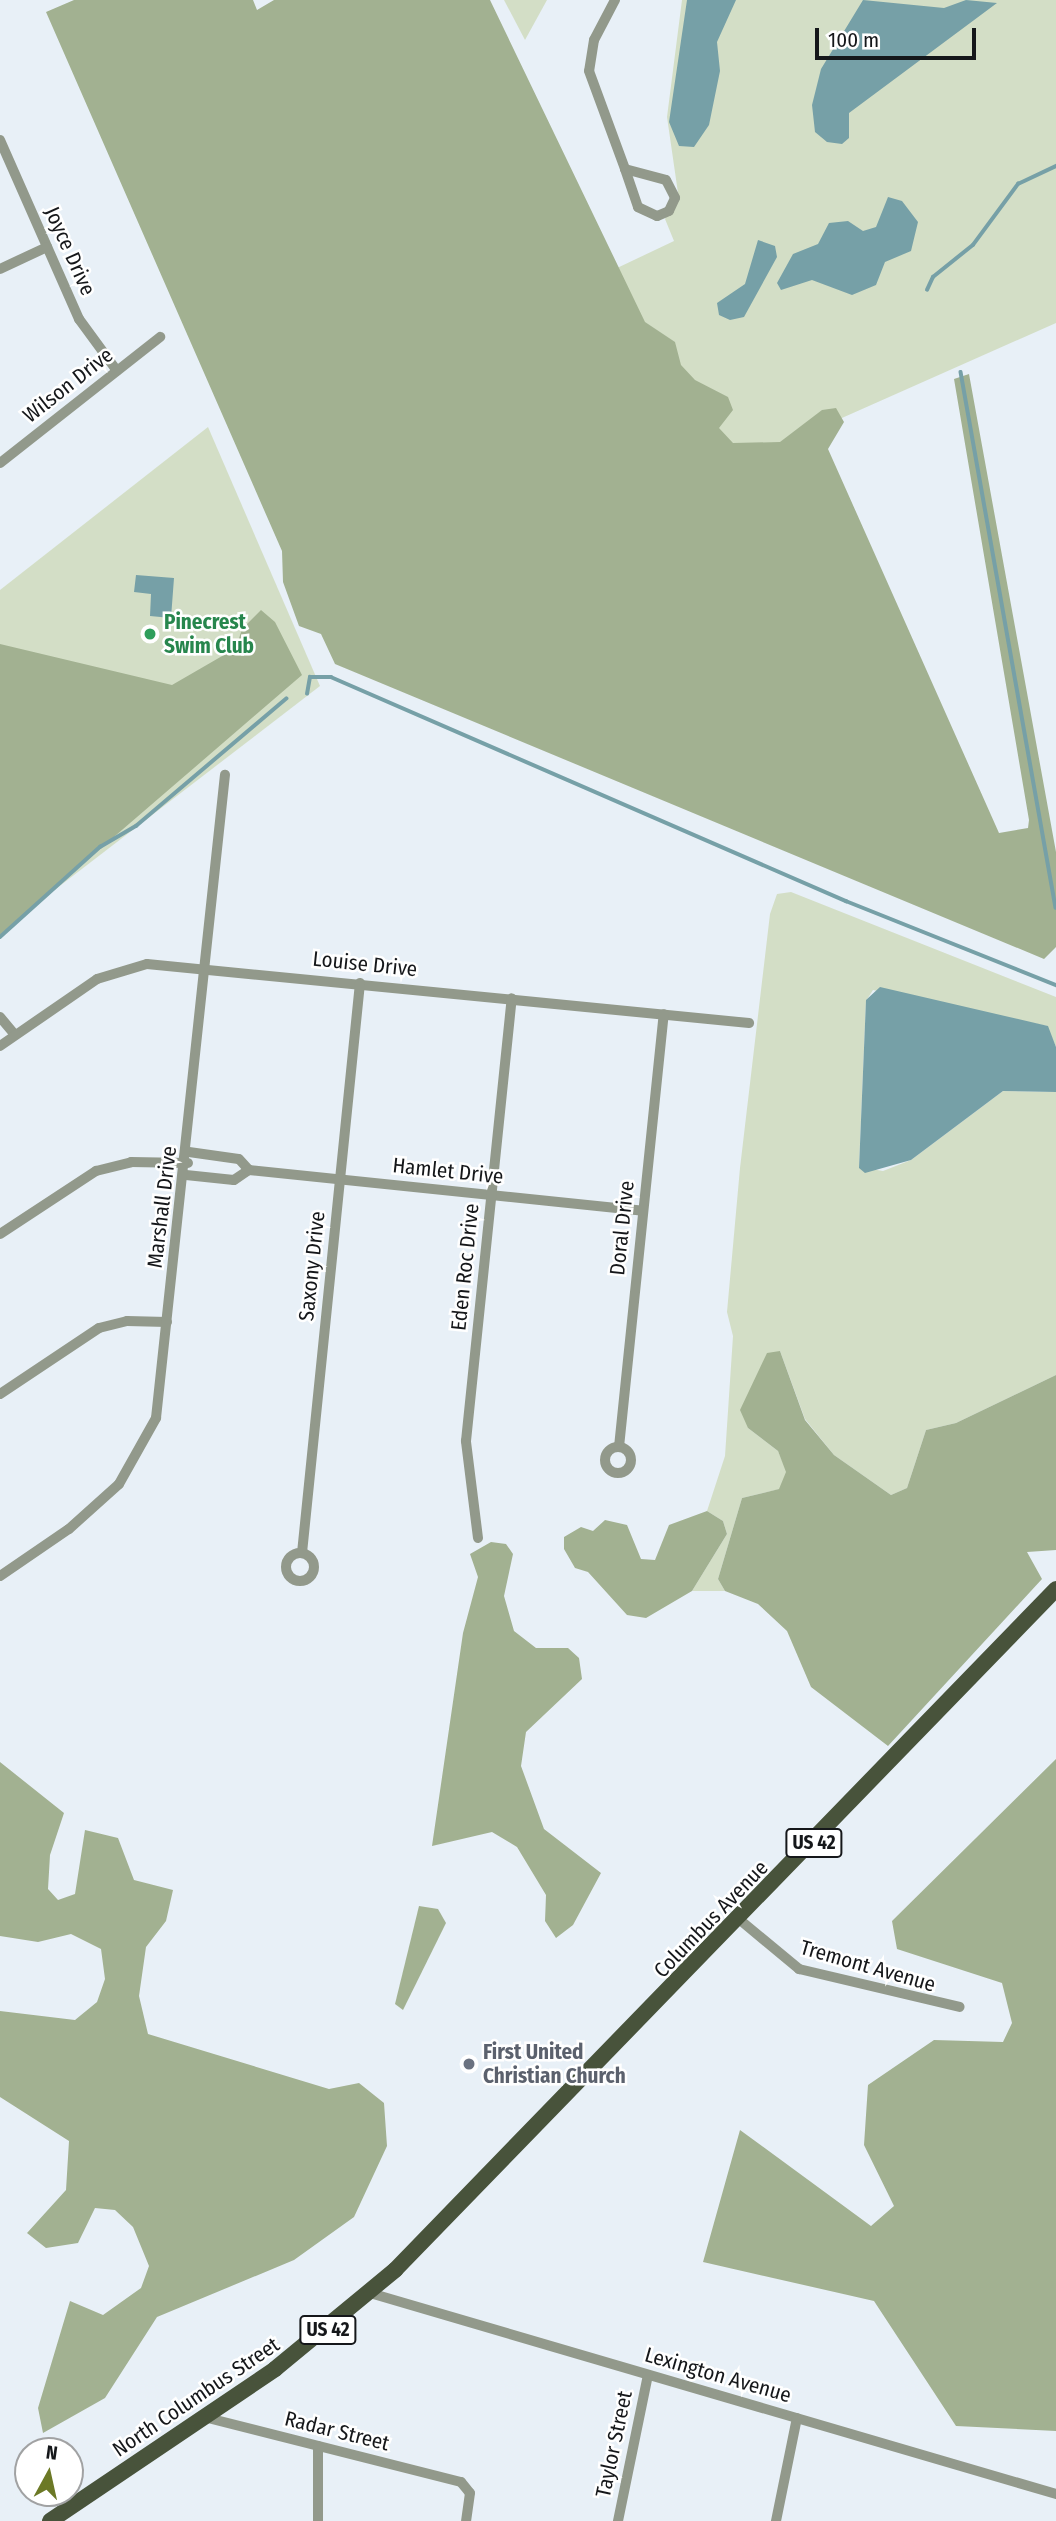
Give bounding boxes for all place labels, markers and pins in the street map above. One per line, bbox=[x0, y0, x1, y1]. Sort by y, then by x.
place label: Pinecrest Swim Club bbox=[164, 609, 254, 659]
marker: Pinecrest Swim Club bbox=[142, 626, 158, 642]
place label: First United Christian Church bbox=[483, 2039, 626, 2089]
marker: First United Christian Church bbox=[461, 2056, 477, 2072]

